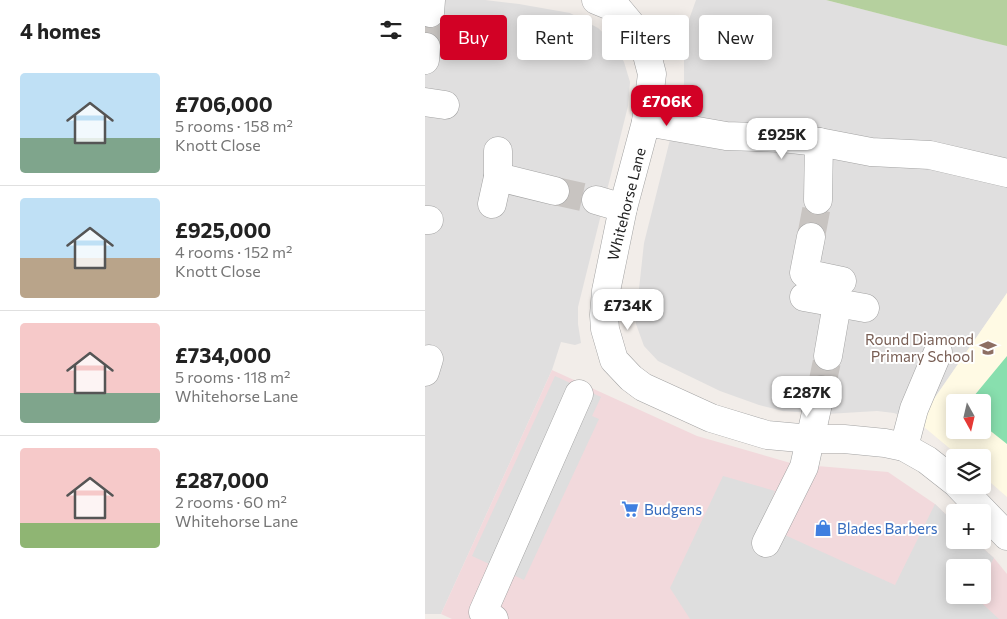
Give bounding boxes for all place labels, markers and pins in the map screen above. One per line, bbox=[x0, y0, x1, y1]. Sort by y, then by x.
pin: £706K bbox=[632, 84, 702, 127]
pin: £925K bbox=[747, 118, 817, 160]
pin: £734K bbox=[593, 288, 663, 331]
place label: Round Diamond Primary School bbox=[865, 330, 974, 365]
school or university icon: Round Diamond Primary School bbox=[978, 338, 998, 358]
pin: £287K bbox=[772, 376, 842, 418]
supermarket icon: Budgens bbox=[620, 499, 640, 519]
place label: Budgens bbox=[644, 500, 702, 518]
shop icon: Blades Barbers bbox=[813, 518, 833, 538]
place label: Blades Barbers bbox=[837, 519, 938, 537]

